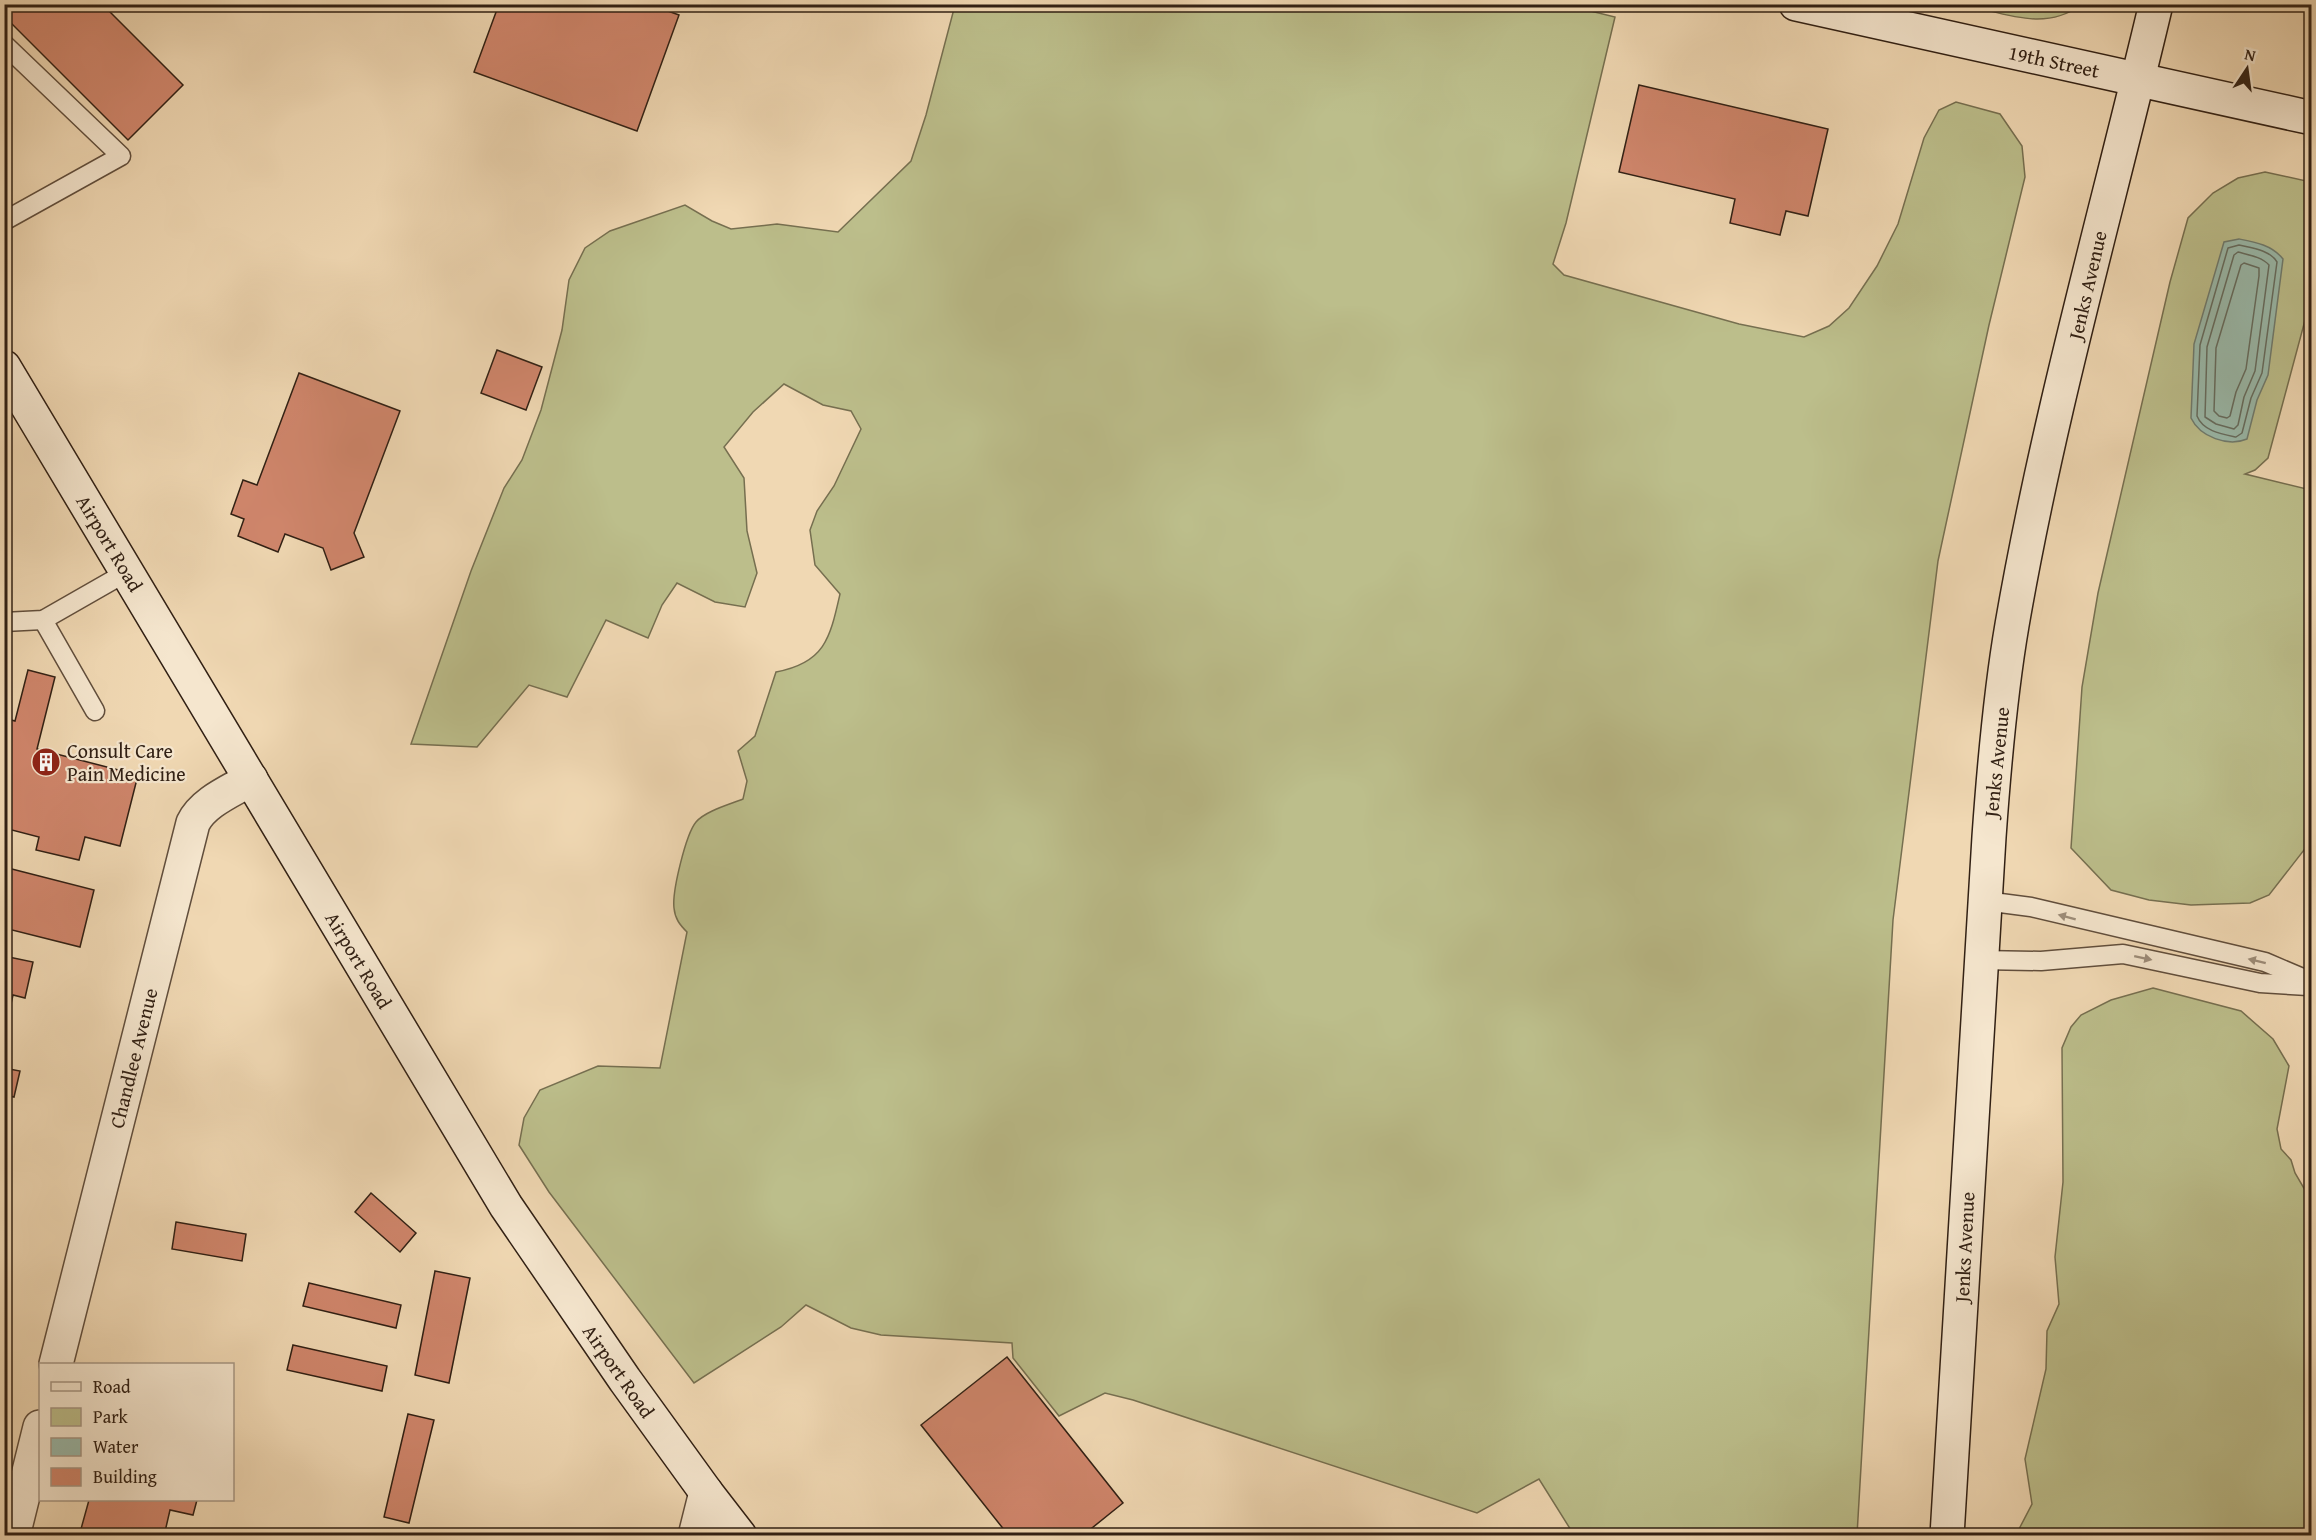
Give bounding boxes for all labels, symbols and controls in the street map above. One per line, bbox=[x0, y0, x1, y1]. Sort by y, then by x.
street label: 19th Street bbox=[2006, 37, 2102, 85]
north arrow bbox=[2217, 39, 2277, 99]
text: N bbox=[2242, 41, 2259, 67]
street label: Jenks Avenue bbox=[2060, 228, 2114, 345]
street label: Airport Road bbox=[70, 489, 151, 597]
street label: Jenks Avenue bbox=[1975, 705, 2016, 822]
place label: Consult Care Pain Medicine bbox=[67, 736, 186, 788]
building icon: Consult Care Pain Medicine bbox=[30, 746, 62, 778]
street label: Airport Road bbox=[319, 906, 400, 1014]
one-way arrow bbox=[2058, 911, 2076, 921]
one-way arrow bbox=[2134, 954, 2153, 963]
one-way arrow bbox=[2248, 955, 2266, 965]
street label: Chandlee Avenue bbox=[102, 985, 164, 1131]
street label: Jenks Avenue bbox=[1946, 1191, 1981, 1306]
street label: Airport Road bbox=[576, 1318, 662, 1424]
legend bbox=[39, 1363, 234, 1501]
text: Road bbox=[93, 1373, 131, 1400]
text: Park bbox=[93, 1403, 129, 1430]
text: Water bbox=[93, 1433, 139, 1460]
text: Building bbox=[93, 1463, 157, 1490]

